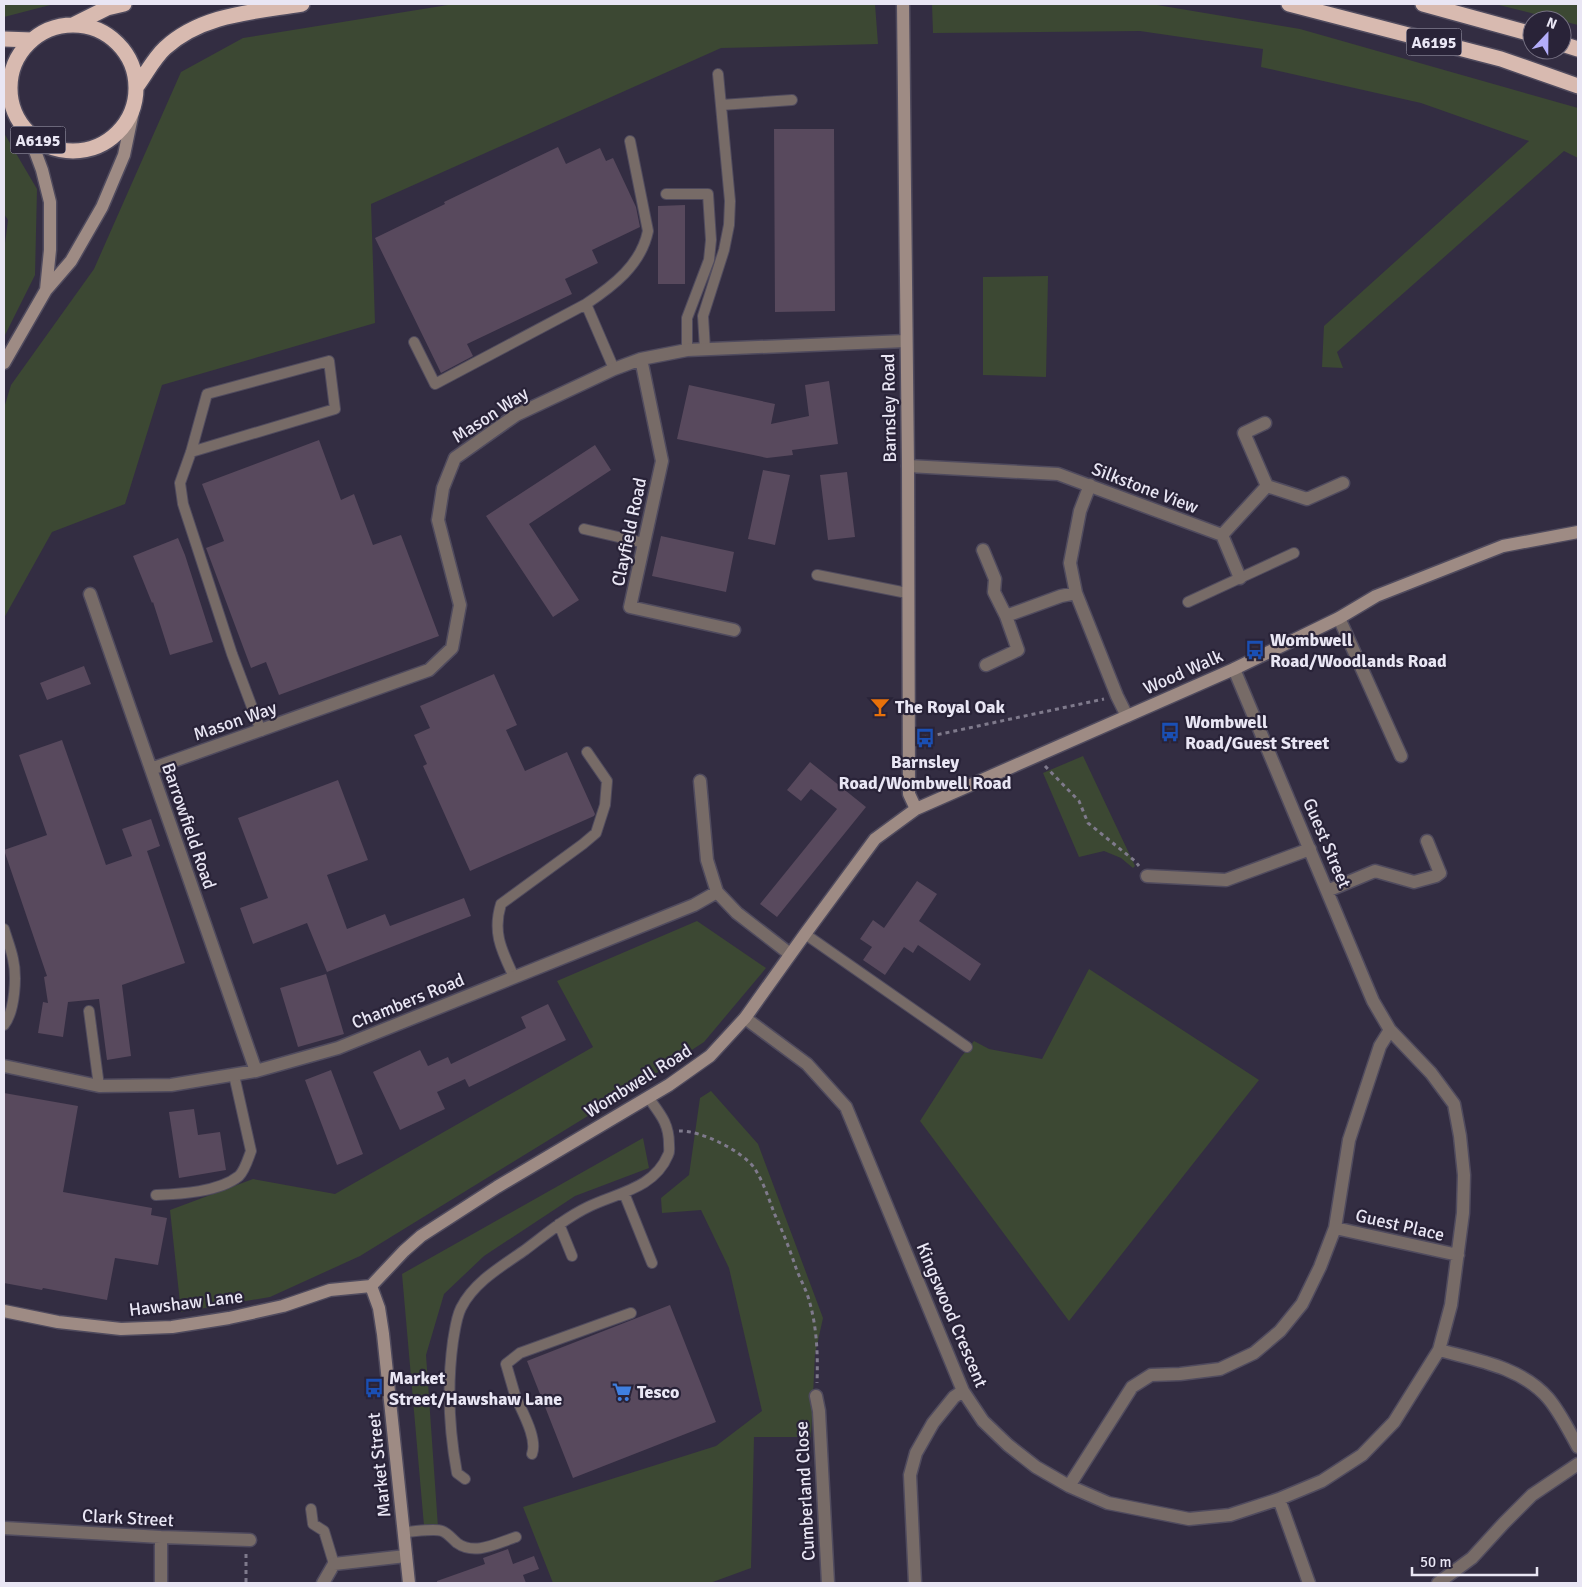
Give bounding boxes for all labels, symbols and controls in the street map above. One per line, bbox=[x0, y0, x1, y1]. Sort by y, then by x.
north arrow bbox=[1522, 10, 1572, 60]
text: N bbox=[1544, 14, 1559, 33]
road number: A6195 bbox=[1406, 28, 1462, 56]
road number: A6195 bbox=[10, 126, 66, 154]
street label: Barnsley Road bbox=[877, 353, 901, 463]
street label: Mason Way bbox=[448, 382, 533, 448]
street label: Silkstone View bbox=[1089, 458, 1201, 518]
street label: Clayfield Road bbox=[607, 476, 651, 588]
place label: Wombwell Road/Woodlands Road bbox=[1270, 629, 1447, 672]
bus stop icon: Wombwell Road/Woodlands Road bbox=[1244, 639, 1266, 661]
street label: Wood Walk bbox=[1140, 645, 1226, 699]
street label: Mason Way bbox=[190, 696, 280, 746]
bar icon: The Royal Oak bbox=[869, 696, 891, 718]
place label: The Royal Oak bbox=[895, 696, 1005, 718]
place label: Wombwell Road/Guest Street bbox=[1185, 711, 1330, 754]
bus stop icon: Wombwell Road/Guest Street bbox=[1159, 721, 1181, 743]
bus stop icon: Barnsley Road/Wombwell Road bbox=[914, 727, 936, 749]
place label: Barnsley Road/Wombwell Road bbox=[839, 751, 1012, 794]
street label: Barrowfield Road bbox=[157, 760, 221, 892]
street label: Guest Street bbox=[1298, 795, 1356, 891]
street label: Chambers Road bbox=[348, 968, 468, 1034]
street label: Wombwell Road bbox=[580, 1039, 696, 1123]
street label: Guest Place bbox=[1353, 1204, 1447, 1246]
street label: Kingswood Crescent bbox=[912, 1239, 992, 1391]
street label: Hawshaw Lane bbox=[128, 1285, 244, 1321]
place label: Market Street/Hawshaw Lane bbox=[389, 1367, 562, 1410]
bus stop icon: Market Street/Hawshaw Lane bbox=[363, 1377, 385, 1399]
supermarket icon: Tesco bbox=[611, 1381, 633, 1403]
place label: Tesco bbox=[637, 1381, 679, 1403]
street label: Market Street bbox=[363, 1412, 395, 1518]
street label: Cumberland Close bbox=[790, 1420, 820, 1562]
street label: Clark Street bbox=[82, 1505, 174, 1531]
scale bar bbox=[1412, 1544, 1537, 1576]
text: 50 m bbox=[1420, 1553, 1451, 1571]

